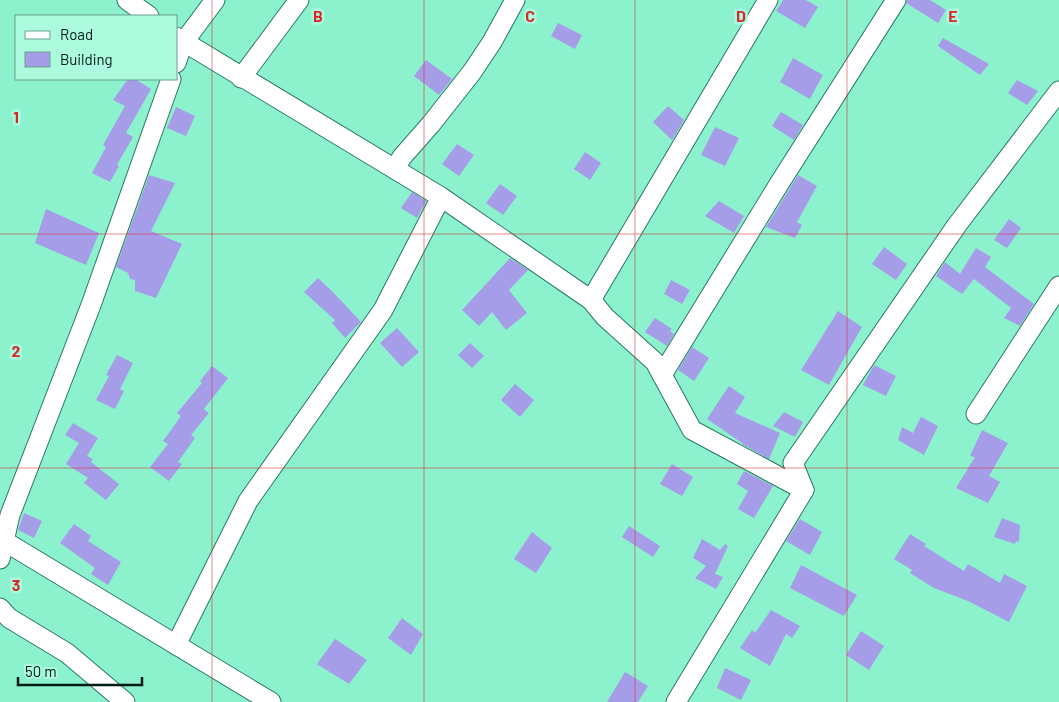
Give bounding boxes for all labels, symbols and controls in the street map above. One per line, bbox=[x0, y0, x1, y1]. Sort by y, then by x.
text: B bbox=[313, 6, 323, 25]
text: C bbox=[525, 6, 535, 25]
text: D bbox=[736, 6, 746, 25]
text: E bbox=[948, 6, 958, 25]
legend bbox=[15, 15, 178, 80]
text: Road bbox=[60, 25, 93, 43]
text: Building bbox=[60, 50, 113, 68]
text: 1 bbox=[13, 107, 19, 126]
text: 2 bbox=[12, 341, 21, 360]
text: 3 bbox=[12, 575, 20, 594]
scale bar bbox=[18, 654, 141, 686]
text: 50 m bbox=[25, 662, 57, 680]

